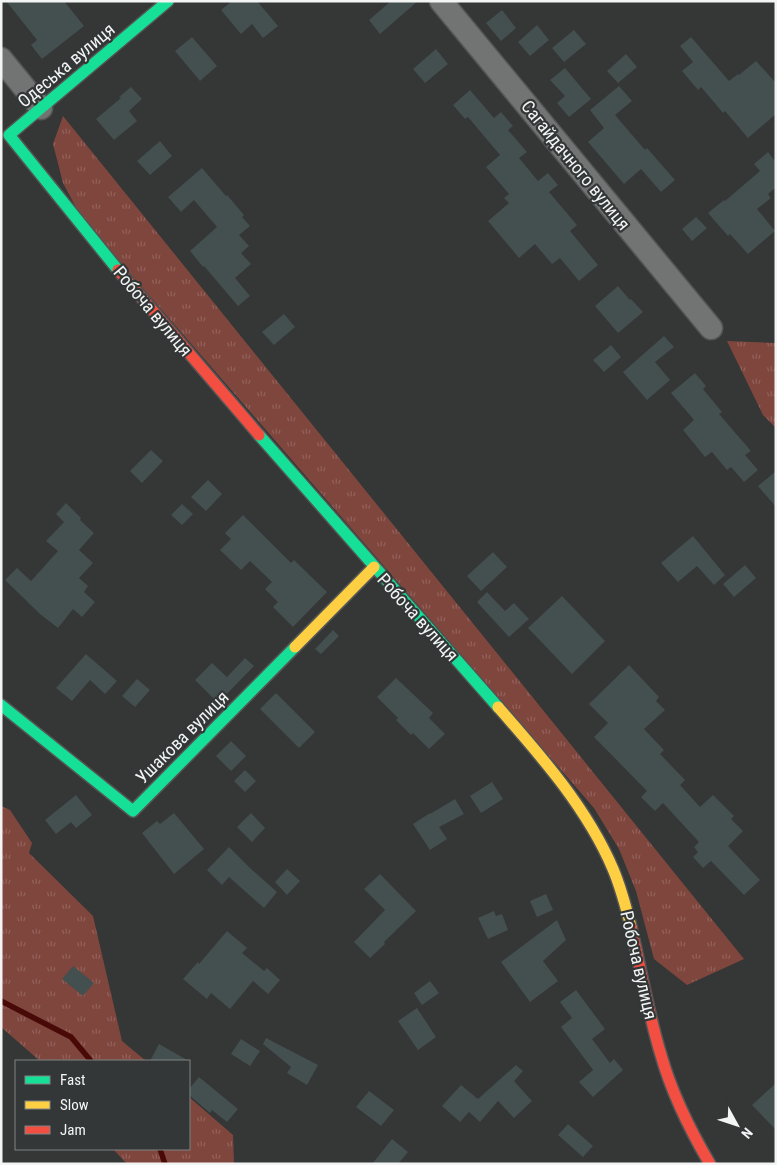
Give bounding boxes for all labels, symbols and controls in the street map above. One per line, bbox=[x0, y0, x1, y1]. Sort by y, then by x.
street label: Одеська вулиця bbox=[13, 18, 119, 112]
street label: Сагайдачного вулиця bbox=[517, 96, 635, 234]
street label: Робоча вулиця bbox=[109, 262, 197, 360]
street label: Робоча вулиця bbox=[373, 569, 463, 665]
street label: Ушакова вулиця bbox=[131, 686, 233, 788]
street label: Робоча вулиця bbox=[616, 909, 662, 1021]
legend bbox=[15, 1060, 190, 1150]
text: Fast bbox=[60, 1071, 85, 1089]
text: Slow bbox=[60, 1096, 89, 1114]
north arrow bbox=[712, 1100, 762, 1150]
text: Jam bbox=[60, 1121, 86, 1139]
text: N bbox=[738, 1125, 756, 1142]

